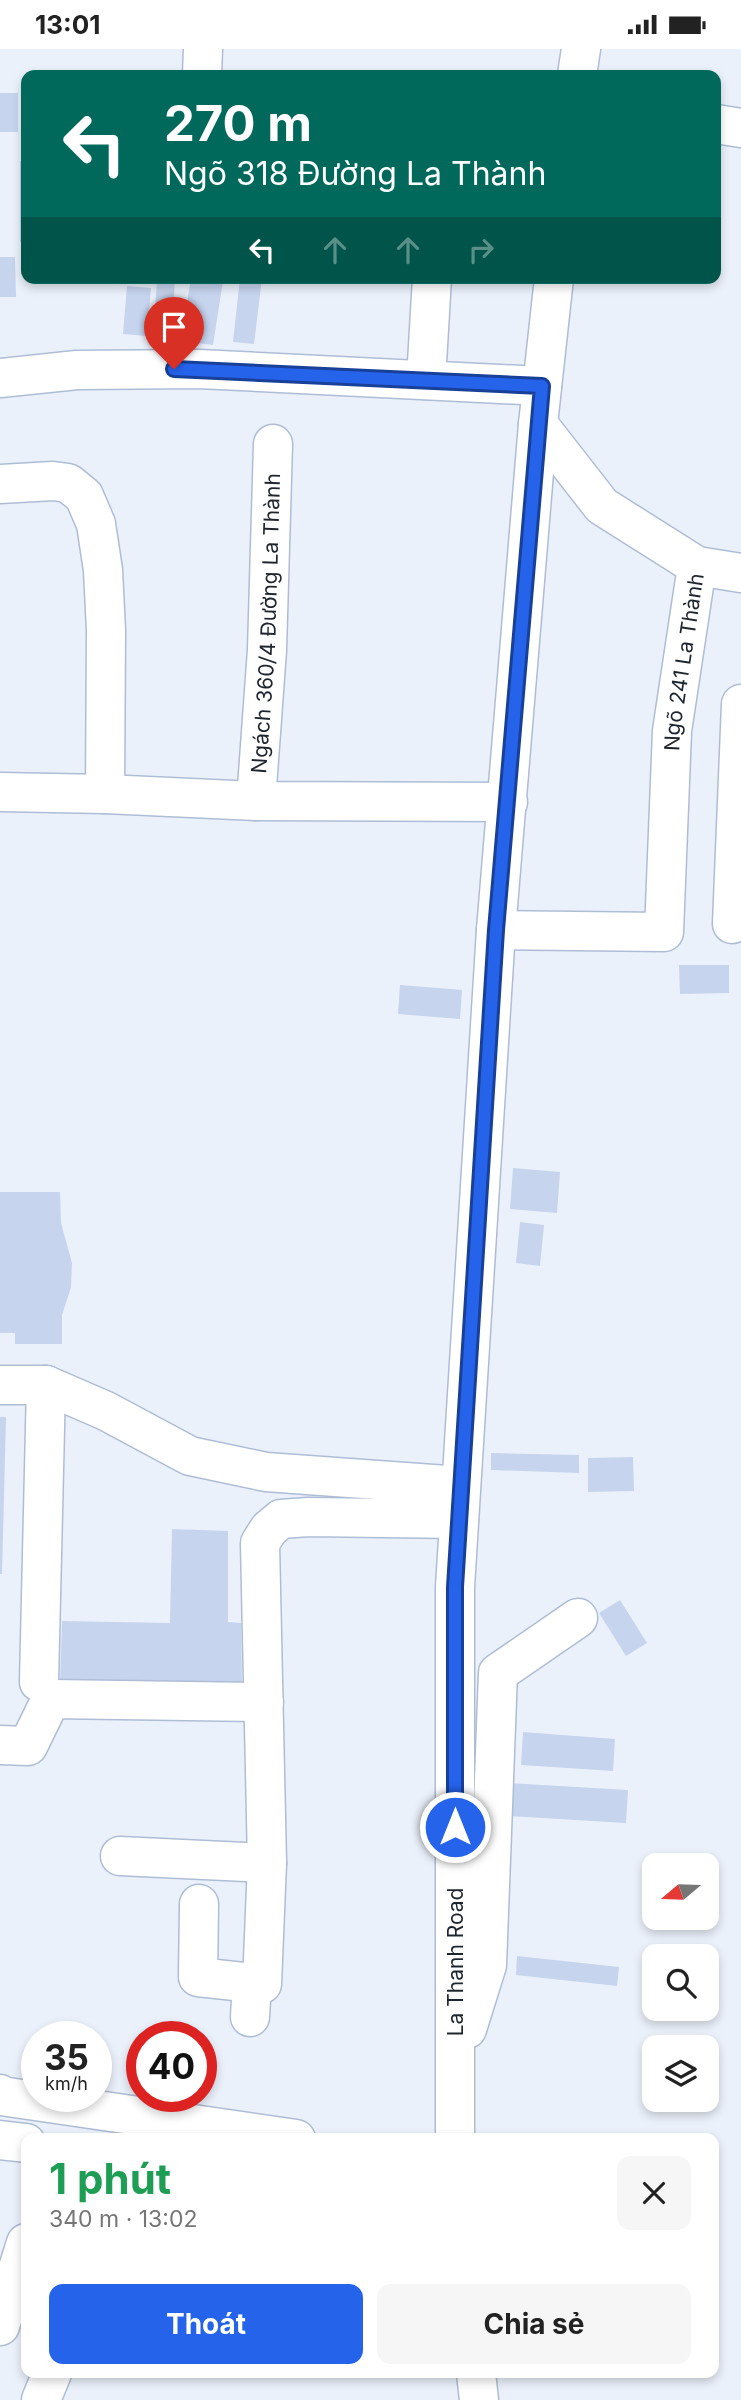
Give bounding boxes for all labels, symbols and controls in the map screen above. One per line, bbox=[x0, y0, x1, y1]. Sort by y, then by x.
text: 13:01 bbox=[35, 9, 100, 40]
text: 270 m bbox=[164, 94, 312, 153]
icon: left bbox=[49, 98, 140, 189]
text: Ngõ 318 Đường La Thành bbox=[164, 154, 546, 193]
icon: left bbox=[243, 231, 281, 269]
icon: ahead bbox=[316, 231, 354, 269]
icon: ahead bbox=[389, 231, 427, 269]
icon: right bbox=[462, 231, 500, 269]
pin bbox=[144, 297, 204, 369]
icon: arrive bbox=[155, 308, 193, 346]
street label: Ngách 360/4 Đường La Thành bbox=[246, 473, 285, 774]
street label: Ngõ 241 La Thành bbox=[659, 571, 708, 751]
position arrow bbox=[418, 1790, 492, 1864]
north arrow bbox=[642, 1853, 719, 1930]
map controls bbox=[642, 1853, 719, 2112]
street label: La Thanh Road bbox=[443, 1888, 468, 2036]
button: search bbox=[642, 1944, 719, 2021]
speed limit sign: 40 bbox=[126, 2021, 217, 2112]
button: layers bbox=[642, 2035, 719, 2112]
text: 35 bbox=[44, 2036, 89, 2078]
text: km/h bbox=[45, 2073, 88, 2094]
text: 1 phút bbox=[49, 2153, 171, 2204]
button: close bbox=[617, 2156, 691, 2230]
text: 340 m · 13:02 bbox=[49, 2205, 197, 2233]
button: Thoát bbox=[49, 2284, 363, 2364]
button: Chia sẻ bbox=[377, 2284, 691, 2364]

